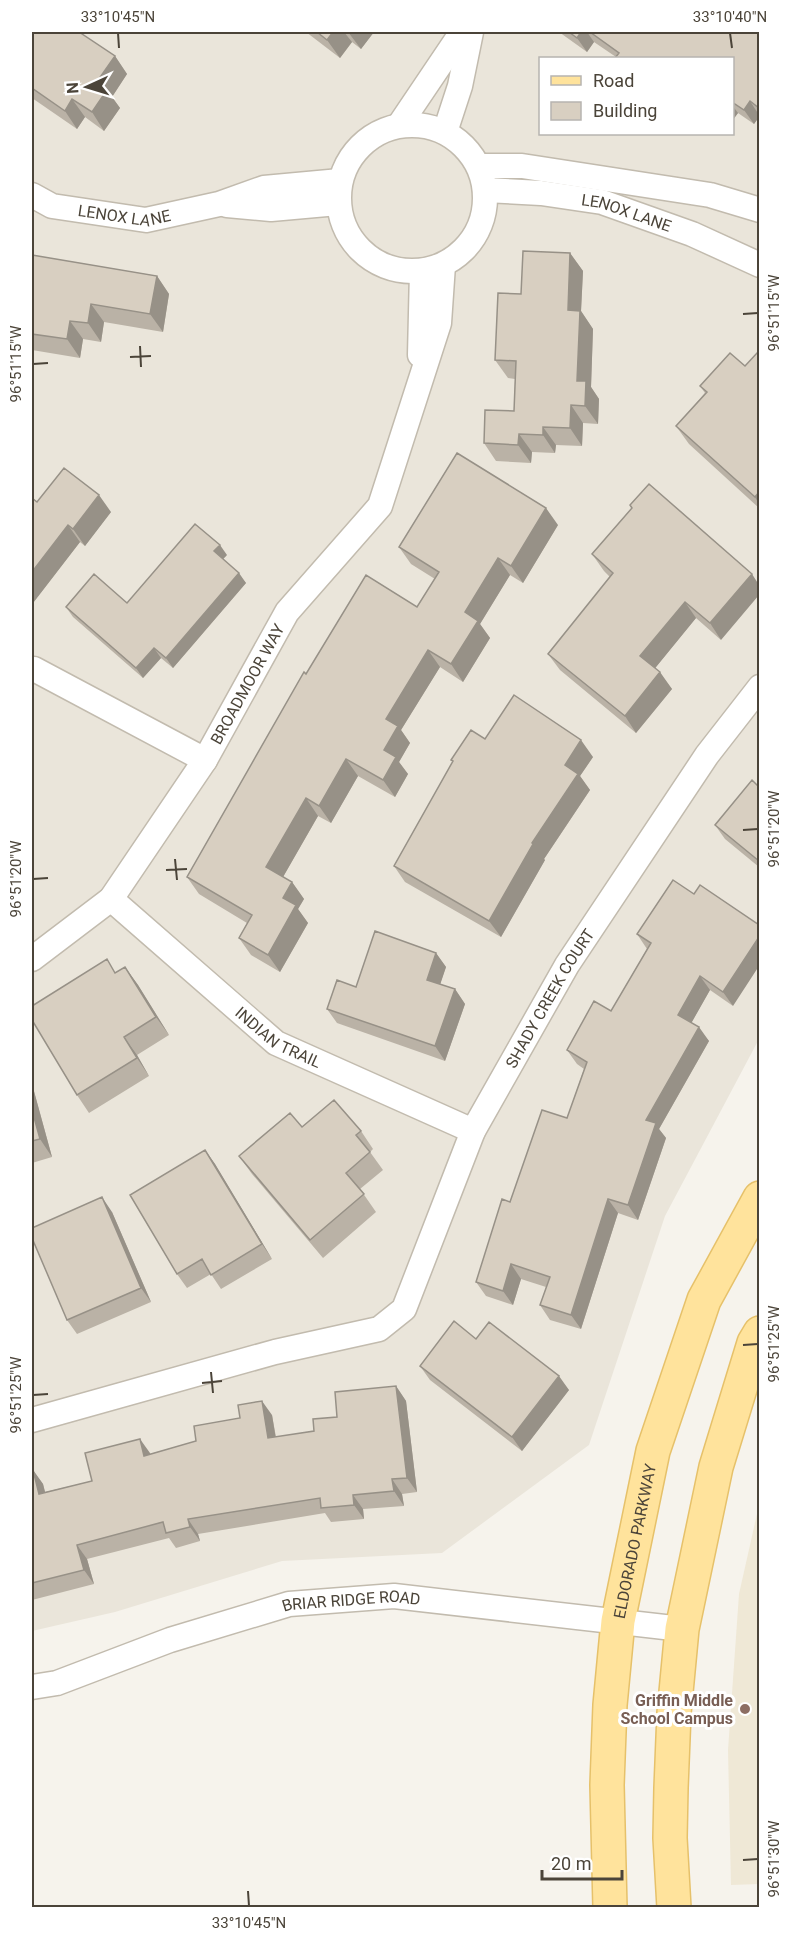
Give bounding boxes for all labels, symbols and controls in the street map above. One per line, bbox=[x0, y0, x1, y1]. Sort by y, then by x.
text: 33°10'45"N bbox=[81, 8, 155, 26]
text: 33°10'40"N bbox=[693, 8, 767, 26]
north arrow bbox=[57, 57, 117, 117]
legend bbox=[539, 57, 734, 135]
text: Road bbox=[593, 70, 634, 91]
text: N bbox=[63, 82, 82, 94]
text: Building bbox=[593, 100, 657, 121]
street label: LENOX LANE bbox=[580, 190, 674, 235]
street label: LENOX LANE bbox=[77, 200, 172, 230]
text: 96°51'15"W bbox=[765, 275, 783, 351]
text: 96°51'15"W bbox=[7, 326, 25, 402]
street label: BROADMOOR WAY bbox=[206, 620, 288, 747]
text: 96°51'20"W bbox=[765, 791, 783, 867]
text: 96°51'20"W bbox=[7, 841, 25, 917]
street label: SHADY CREEK COURT bbox=[501, 925, 598, 1071]
street label: INDIAN TRAIL bbox=[232, 1003, 325, 1072]
text: 96°51'25"W bbox=[765, 1306, 783, 1382]
text: 96°51'25"W bbox=[7, 1357, 25, 1433]
street label: ELDORADO PARKWAY bbox=[609, 1462, 660, 1620]
street label: BRIAR RIDGE ROAD bbox=[280, 1586, 422, 1615]
place label: Griffin Middle School Campus bbox=[621, 1691, 733, 1728]
marker: Griffin Middle School Campus bbox=[738, 1702, 752, 1716]
text: 96°51'30"W bbox=[765, 1821, 783, 1897]
scale bar bbox=[542, 1843, 622, 1881]
text: 20 m bbox=[551, 1853, 591, 1874]
text: 33°10'45"N bbox=[212, 1914, 286, 1932]

